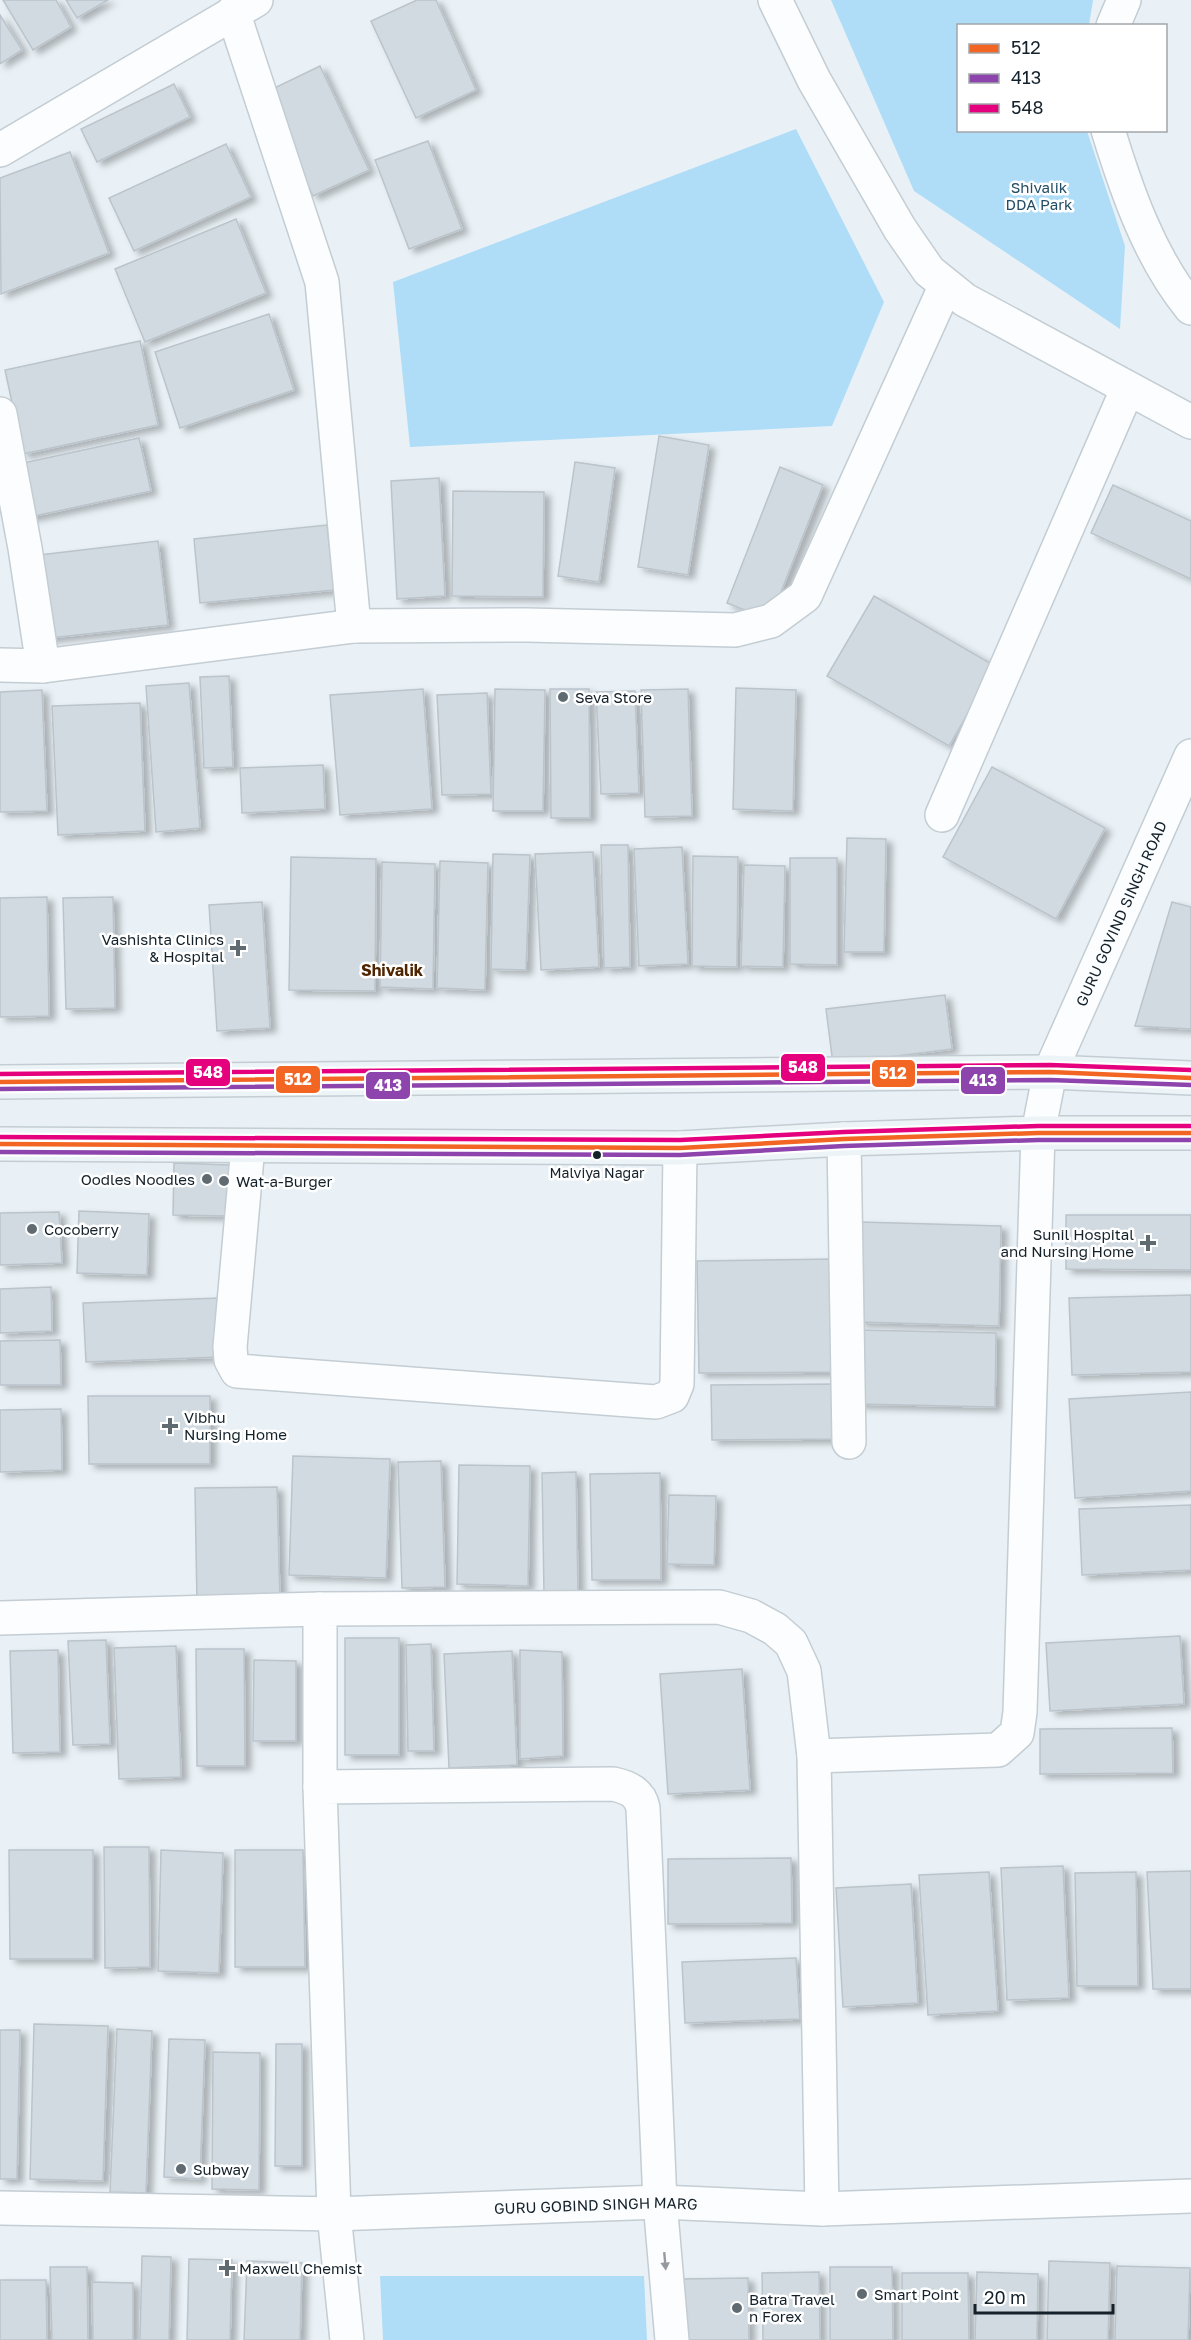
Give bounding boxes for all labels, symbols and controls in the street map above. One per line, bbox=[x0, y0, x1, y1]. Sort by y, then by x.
legend bbox=[957, 24, 1167, 132]
text: 512 bbox=[1011, 36, 1041, 58]
text: 413 bbox=[1011, 66, 1041, 88]
text: 548 bbox=[1011, 96, 1043, 118]
park label: Shivalik DDA Park bbox=[1006, 178, 1073, 213]
place label: Seva Store bbox=[575, 688, 652, 706]
marker: Seva Store bbox=[556, 690, 570, 704]
street label: GURU GOVIND SINGH ROAD bbox=[1072, 818, 1170, 1009]
place label: Vashishta Clinics & Hospital bbox=[102, 930, 224, 965]
marker: Vashishta Clinics & Hospital bbox=[229, 939, 247, 957]
district label: Shivalik bbox=[361, 960, 424, 980]
line badge: 548 bbox=[780, 1053, 826, 1082]
text: 548 bbox=[788, 1057, 818, 1077]
line badge: 548 bbox=[185, 1058, 231, 1087]
line badge: 512 bbox=[871, 1059, 916, 1088]
text: 548 bbox=[193, 1062, 223, 1082]
text: 512 bbox=[879, 1063, 907, 1083]
line badge: 512 bbox=[275, 1065, 321, 1094]
line badge: 413 bbox=[960, 1066, 1006, 1095]
text: 512 bbox=[284, 1069, 312, 1089]
text: 413 bbox=[969, 1070, 997, 1090]
line badge: 413 bbox=[365, 1071, 411, 1100]
text: 413 bbox=[374, 1075, 402, 1095]
marker: Malviya Nagar bbox=[591, 1149, 603, 1161]
place label: Malviya Nagar bbox=[549, 1164, 645, 1181]
place label: Oodles Noodles bbox=[81, 1170, 195, 1188]
marker: Oodles Noodles bbox=[200, 1172, 214, 1186]
place label: Wat-a-Burger bbox=[236, 1172, 332, 1190]
marker: Wat-a-Burger bbox=[217, 1174, 231, 1188]
place label: Cocoberry bbox=[44, 1220, 119, 1238]
marker: Cocoberry bbox=[25, 1222, 39, 1236]
place label: Sunil Hospital and Nursing Home bbox=[1000, 1225, 1134, 1260]
marker: Sunil Hospital and Nursing Home bbox=[1139, 1234, 1157, 1252]
place label: Vibhu Nursing Home bbox=[184, 1408, 287, 1443]
marker: Vibhu Nursing Home bbox=[161, 1417, 179, 1435]
place label: Subway bbox=[193, 2160, 250, 2178]
marker: Subway bbox=[174, 2162, 188, 2176]
street label: GURU GOBIND SINGH MARG bbox=[494, 2193, 698, 2217]
one-way arrow bbox=[660, 2251, 670, 2270]
place label: Maxwell Chemist bbox=[239, 2259, 362, 2277]
marker: Maxwell Chemist bbox=[220, 2261, 234, 2275]
scale bar bbox=[975, 2277, 1113, 2315]
place label: Smart Point bbox=[874, 2285, 959, 2303]
text: 20 m bbox=[984, 2286, 1026, 2308]
marker: Smart Point bbox=[855, 2287, 869, 2301]
place label: Batra Travel n Forex bbox=[749, 2290, 835, 2325]
marker: Batra Travel n Forex bbox=[730, 2301, 744, 2315]

